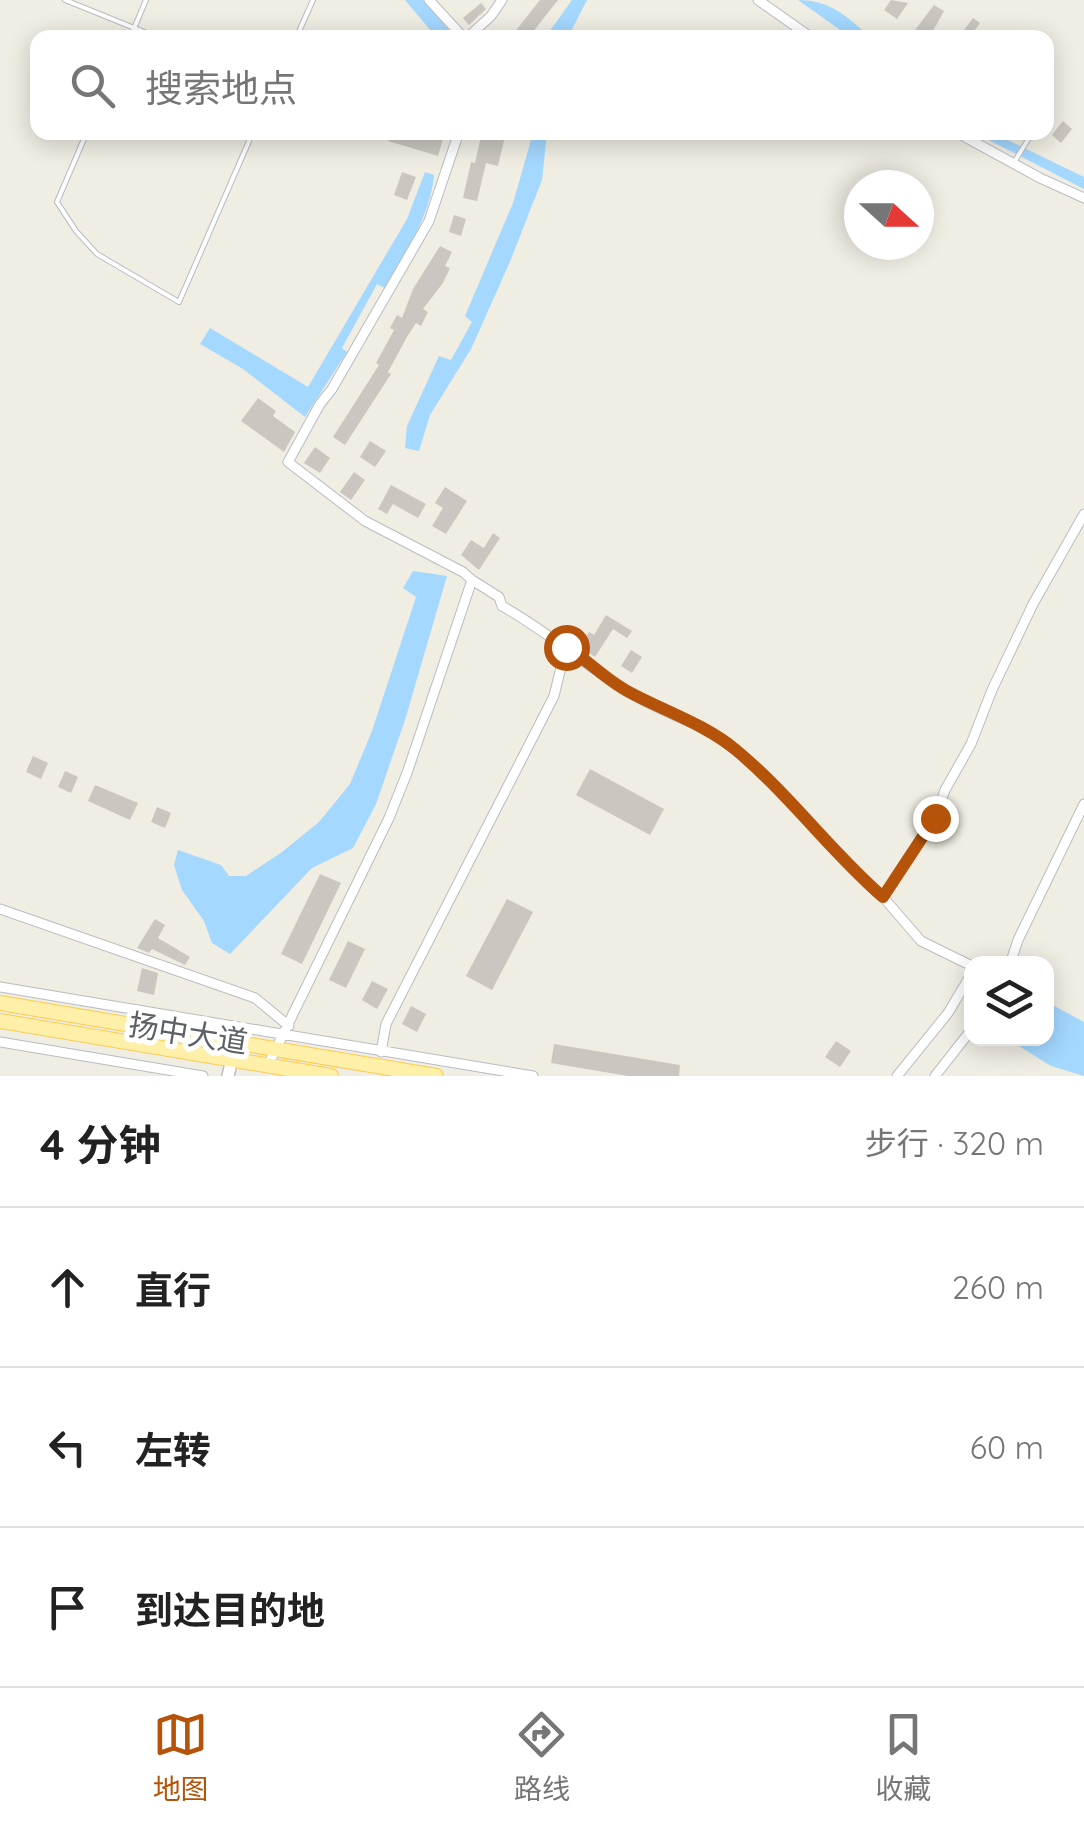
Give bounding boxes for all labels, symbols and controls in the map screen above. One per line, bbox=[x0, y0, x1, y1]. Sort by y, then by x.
search box bbox=[30, 30, 1054, 140]
icon: search bbox=[65, 58, 120, 113]
text: 搜索地点 bbox=[145, 64, 297, 112]
north arrow bbox=[844, 170, 934, 260]
route start bbox=[544, 625, 590, 671]
route end bbox=[913, 796, 959, 842]
map controls bbox=[964, 956, 1054, 1046]
button: layers bbox=[964, 956, 1054, 1046]
street label: 扬中大道 bbox=[126, 1005, 250, 1061]
text: 4 分钟 bbox=[40, 1118, 160, 1171]
text: 步行 · 320 m bbox=[865, 1123, 1044, 1163]
icon: ahead bbox=[40, 1260, 95, 1315]
text: 直行 bbox=[135, 1266, 211, 1314]
text: 260 m bbox=[952, 1267, 1044, 1307]
icon: left bbox=[40, 1420, 95, 1475]
text: 左转 bbox=[135, 1426, 211, 1474]
text: 60 m bbox=[970, 1427, 1044, 1467]
icon: arrive bbox=[40, 1580, 95, 1635]
text: 到达目的地 bbox=[135, 1586, 325, 1634]
tab: 地图 bbox=[153, 1707, 209, 1807]
tab: 路线 bbox=[514, 1707, 570, 1807]
tab: 收藏 bbox=[875, 1707, 931, 1807]

